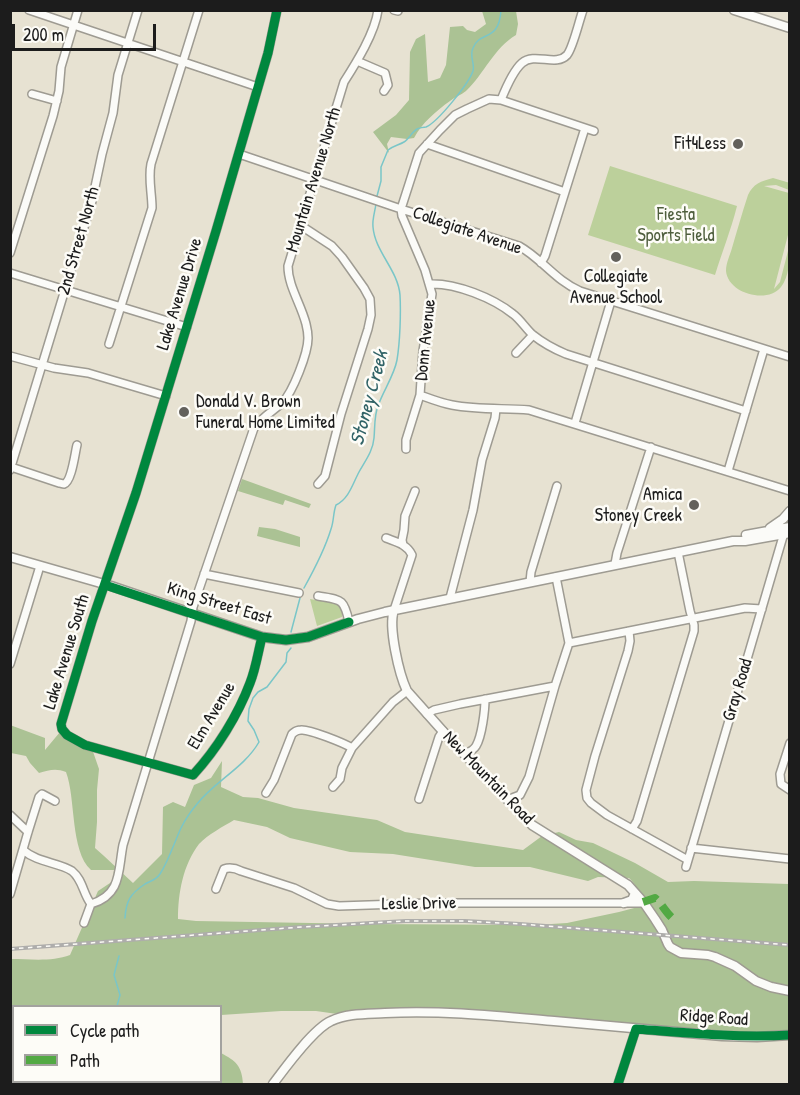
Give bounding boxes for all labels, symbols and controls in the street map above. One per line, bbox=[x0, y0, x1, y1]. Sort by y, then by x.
scale bar bbox=[15, 12, 159, 50]
text: 200 m bbox=[23, 22, 64, 47]
street label: Mountain Avenue North bbox=[282, 105, 346, 255]
place label: Fit4Less bbox=[675, 133, 726, 155]
marker: Fit4Less bbox=[731, 137, 745, 151]
street label: 2nd Street North bbox=[53, 185, 105, 297]
street label: Collegiate Avenue bbox=[409, 202, 525, 260]
park label: Fiesta Sports Field bbox=[637, 204, 715, 246]
street label: Lake Avenue Drive bbox=[153, 235, 207, 353]
marker: Collegiate Avenue School bbox=[609, 250, 623, 264]
place label: Collegiate Avenue School bbox=[570, 266, 662, 308]
street label: Donn Avenue bbox=[411, 298, 441, 382]
water label: Stoney Creek bbox=[346, 348, 394, 448]
place label: Donald V. Brown Funeral Home Limited bbox=[196, 391, 335, 434]
marker: Donald V. Brown Funeral Home Limited bbox=[177, 405, 191, 419]
place label: Amica Stoney Creek bbox=[595, 484, 682, 526]
marker: Amica Stoney Creek bbox=[687, 498, 701, 512]
street label: King Street East bbox=[164, 578, 274, 630]
street label: Lake Avenue South bbox=[39, 592, 95, 712]
street label: Gray Road bbox=[718, 656, 758, 724]
street label: Elm Avenue bbox=[183, 678, 241, 754]
street label: New Mountain Road bbox=[438, 727, 538, 829]
street label: Leslie Drive bbox=[381, 893, 457, 915]
legend bbox=[12, 1005, 222, 1083]
street label: Ridge Road bbox=[679, 1005, 749, 1031]
text: Cycle path bbox=[70, 1018, 139, 1043]
text: Path bbox=[70, 1048, 99, 1073]

